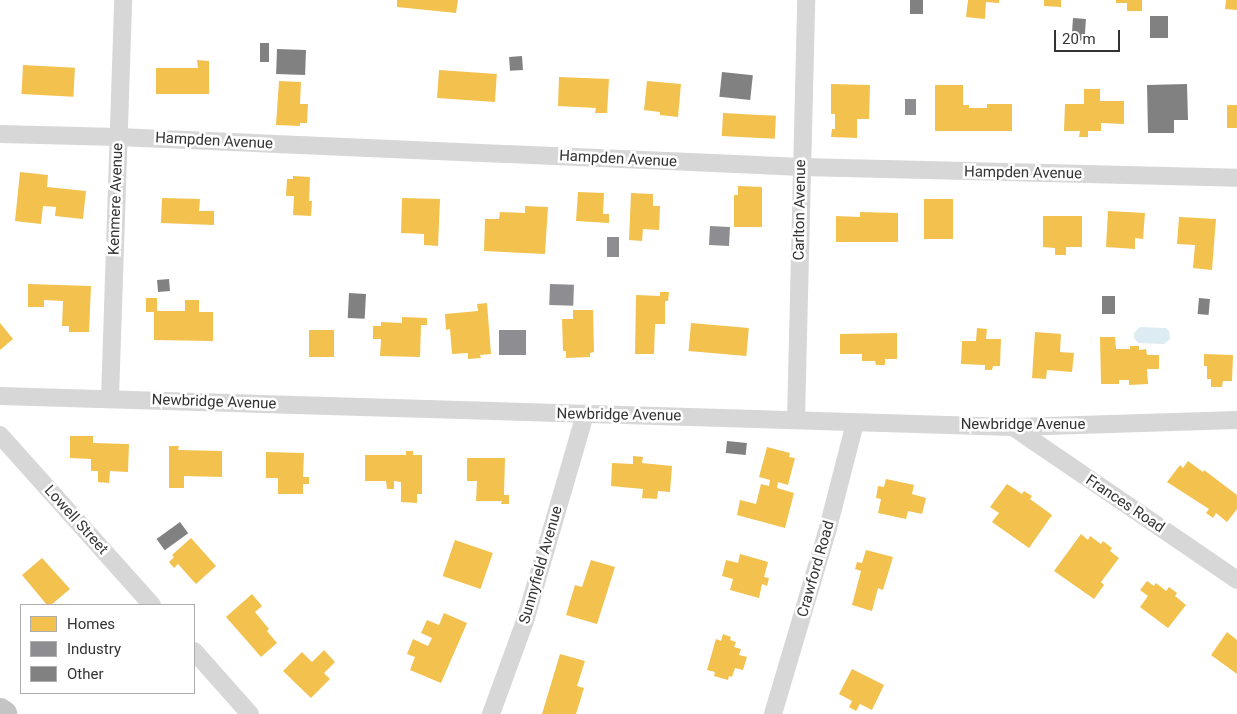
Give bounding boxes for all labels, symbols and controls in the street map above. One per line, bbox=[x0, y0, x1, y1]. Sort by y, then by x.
scale bar bbox=[1057, 20, 1123, 52]
text: 20 m bbox=[1062, 30, 1096, 48]
street label: Hampden Avenue bbox=[155, 129, 273, 153]
street label: Kenmere Avenue bbox=[105, 143, 127, 255]
street label: Hampden Avenue bbox=[559, 147, 677, 171]
street label: Carlton Avenue bbox=[790, 159, 810, 261]
street label: Hampden Avenue bbox=[964, 163, 1082, 183]
street label: Newbridge Avenue bbox=[151, 391, 277, 413]
street label: Newbridge Avenue bbox=[557, 405, 681, 425]
street label: Newbridge Avenue bbox=[961, 416, 1085, 434]
street label: Frances Road bbox=[1082, 471, 1168, 537]
street label: Lowell Street bbox=[40, 482, 112, 558]
street label: Sunnyfield Avenue bbox=[516, 504, 566, 626]
street label: Crawford Road bbox=[794, 519, 838, 619]
legend bbox=[20, 604, 195, 694]
text: Homes bbox=[67, 615, 115, 633]
text: Industry bbox=[67, 640, 121, 658]
text: Other bbox=[67, 665, 104, 683]

